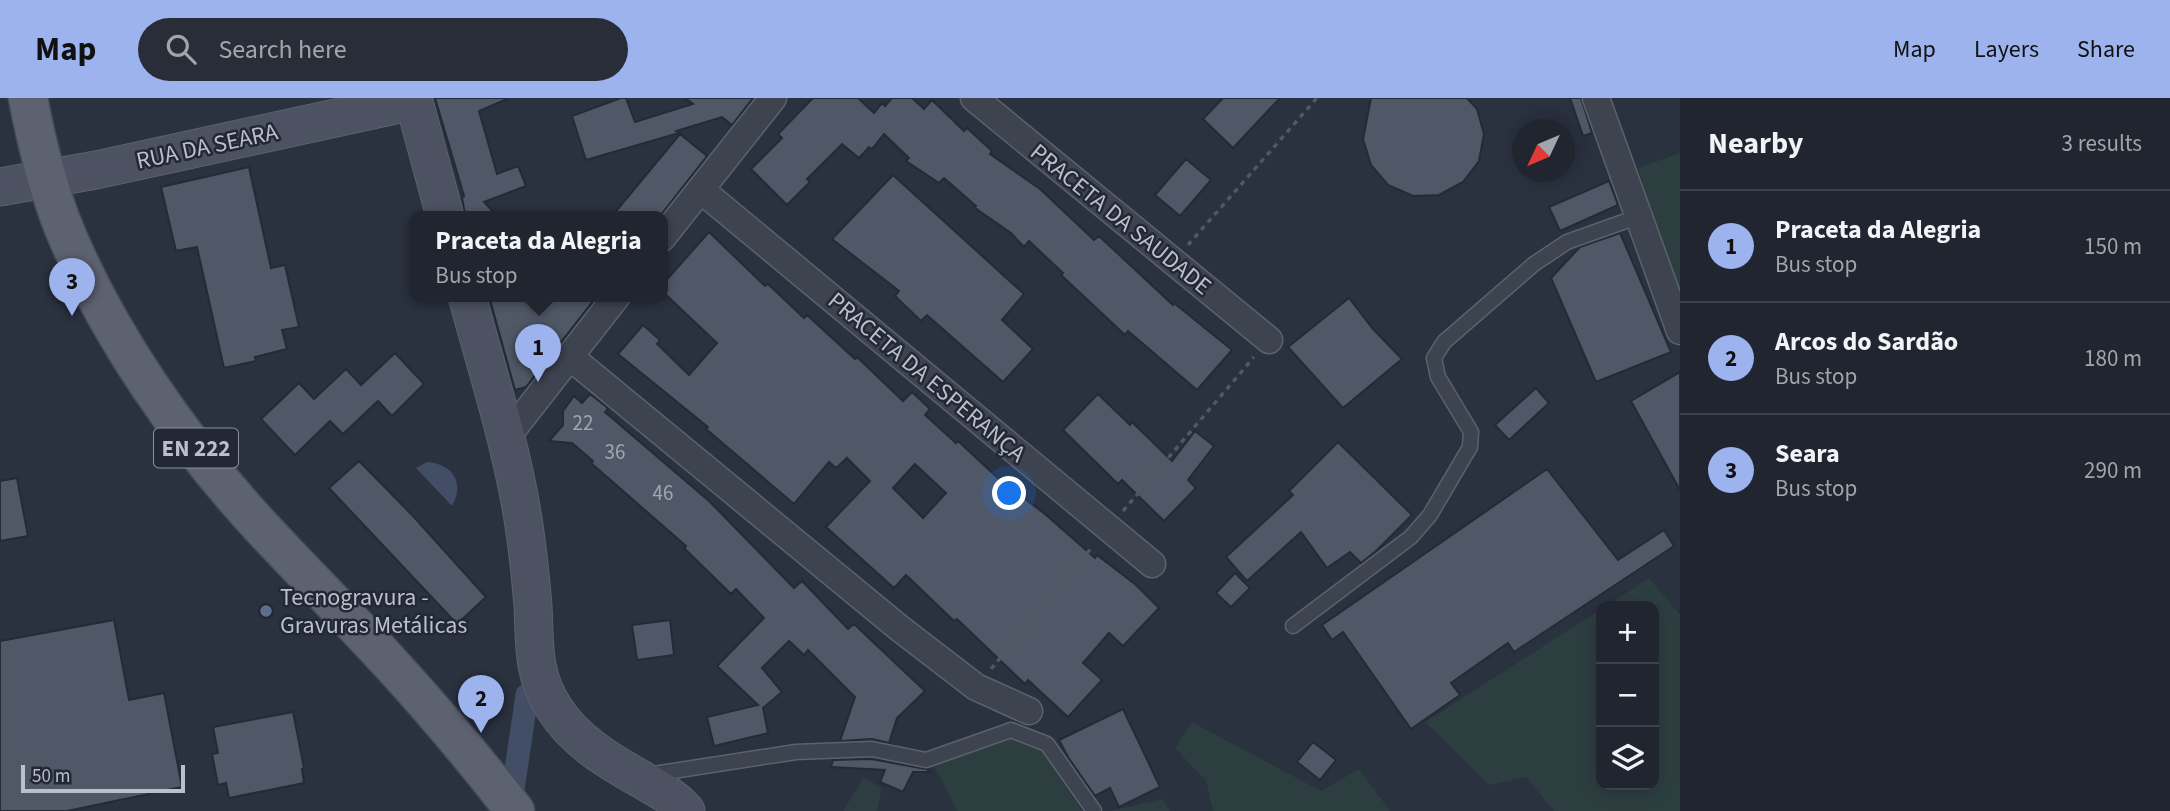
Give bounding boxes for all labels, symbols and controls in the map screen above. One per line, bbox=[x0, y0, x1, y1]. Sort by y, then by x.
search box bbox=[138, 18, 628, 81]
text: Map bbox=[35, 26, 96, 73]
icon: search bbox=[162, 30, 200, 68]
text: Search here bbox=[218, 31, 347, 68]
text: Map bbox=[1893, 32, 1936, 67]
text: Layers bbox=[1974, 32, 2039, 67]
text: Share bbox=[2077, 32, 2135, 67]
street label: RUA DA SEARA bbox=[133, 114, 281, 179]
north arrow bbox=[1512, 119, 1575, 182]
text: Nearby bbox=[1708, 122, 1803, 165]
text: 3 results bbox=[2062, 127, 2142, 160]
street label: PRACETA DA SAUDADE bbox=[1023, 135, 1219, 304]
popup bbox=[409, 211, 668, 302]
text: Praceta da Alegria bbox=[1775, 211, 1981, 248]
text: Praceta da Alegria bbox=[435, 222, 642, 259]
text: 1 bbox=[1725, 230, 1737, 263]
text: 150 m bbox=[2084, 230, 2142, 263]
text: Bus stop bbox=[1775, 248, 1857, 281]
pin: 3 bbox=[49, 258, 95, 316]
text: Bus stop bbox=[435, 259, 518, 292]
street label: PRACETA DA ESPERANÇA bbox=[820, 284, 1033, 471]
text: Arcos do Sardão bbox=[1775, 323, 1958, 360]
pin: 1 bbox=[515, 324, 561, 382]
text: 2 bbox=[1725, 342, 1737, 375]
text: 180 m bbox=[2084, 342, 2142, 375]
text: Bus stop bbox=[1775, 360, 1857, 393]
house number: 22 bbox=[573, 408, 593, 438]
road number: EN 222 bbox=[154, 428, 238, 468]
text: Seara bbox=[1775, 435, 1840, 472]
house number: 36 bbox=[605, 437, 625, 467]
text: 3 bbox=[1725, 454, 1737, 487]
text: 290 m bbox=[2084, 454, 2142, 487]
text: Bus stop bbox=[1775, 472, 1857, 505]
your location bbox=[992, 476, 1026, 510]
house number: 46 bbox=[653, 478, 673, 508]
place label: Tecnogravura - Gravuras Metálicas bbox=[280, 580, 467, 643]
map controls bbox=[1596, 601, 1659, 790]
button: + bbox=[1596, 601, 1659, 664]
marker: Tecnogravura - Gravuras Metálicas bbox=[258, 603, 274, 619]
button: − bbox=[1596, 664, 1659, 727]
pin: 2 bbox=[458, 675, 504, 733]
button: layers bbox=[1596, 727, 1659, 790]
scale bar bbox=[21, 762, 186, 794]
text: 50 m bbox=[32, 763, 70, 790]

